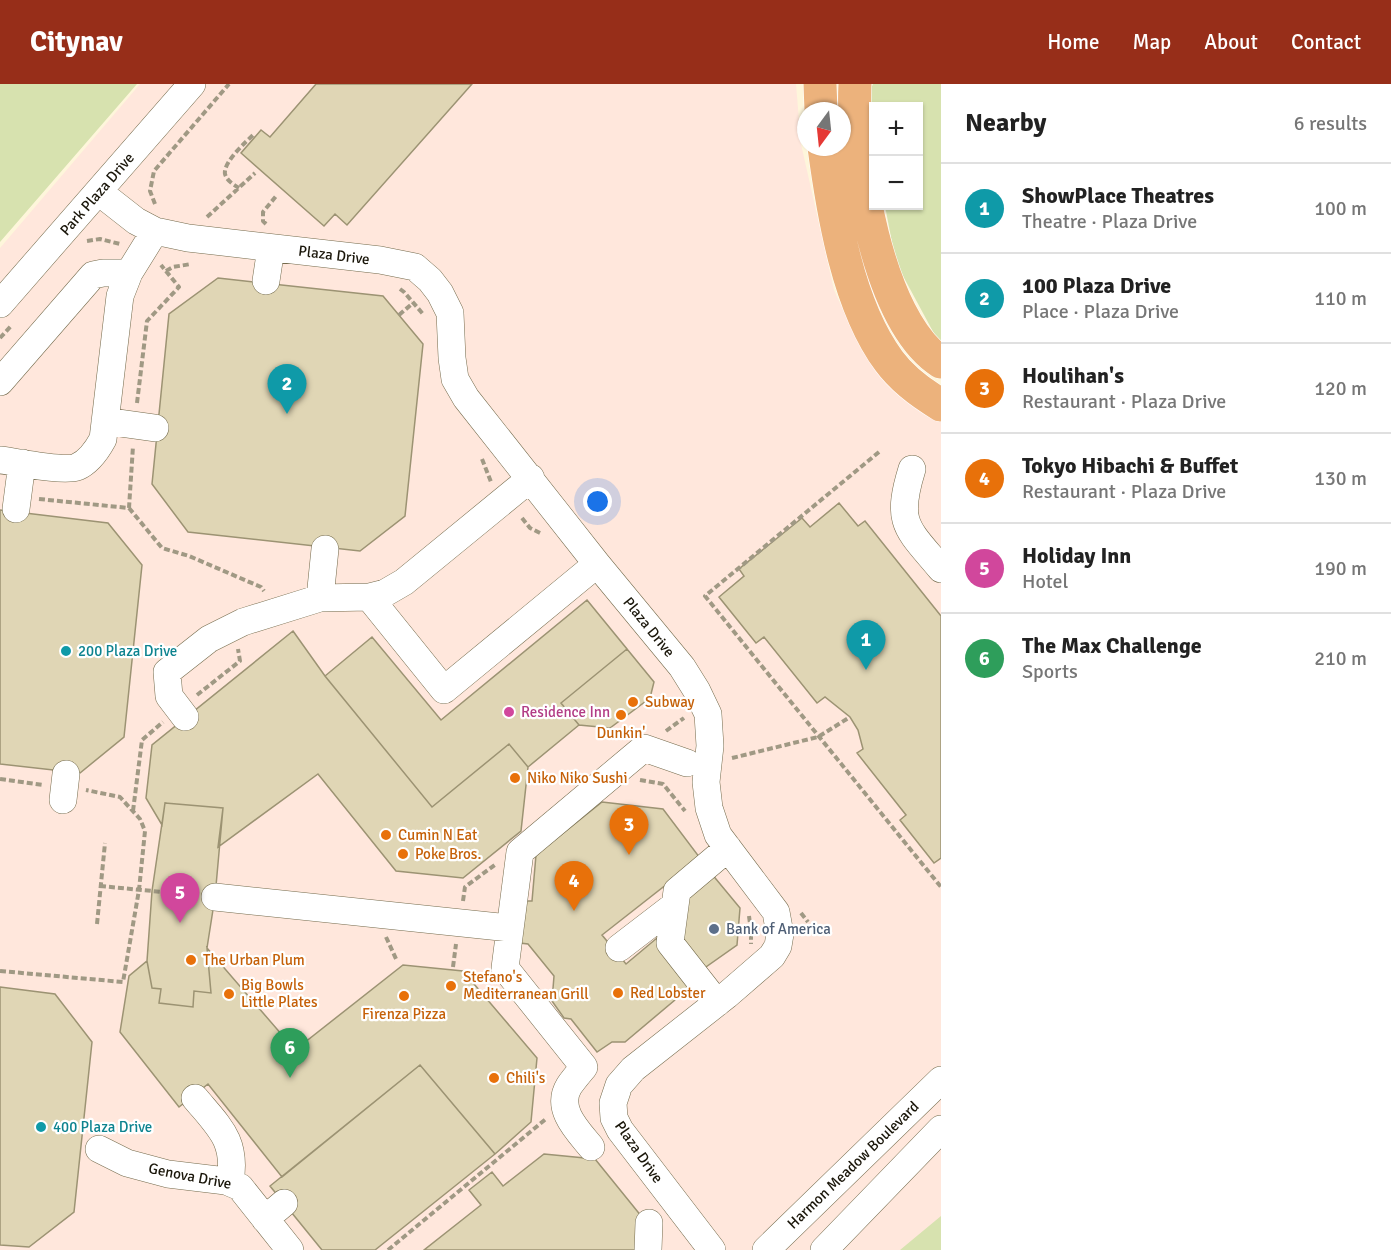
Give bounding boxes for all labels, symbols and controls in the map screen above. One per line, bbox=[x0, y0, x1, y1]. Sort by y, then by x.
text: Citynav bbox=[30, 25, 123, 59]
text: Home bbox=[1047, 29, 1100, 55]
text: Map bbox=[1133, 29, 1171, 55]
text: About bbox=[1204, 29, 1258, 55]
text: Contact bbox=[1291, 29, 1361, 55]
north arrow bbox=[797, 102, 851, 156]
map controls bbox=[869, 102, 923, 210]
button: + bbox=[869, 102, 923, 156]
text: Nearby bbox=[965, 107, 1046, 139]
text: 6 results bbox=[1294, 111, 1367, 136]
street label: Park Plaza Drive bbox=[56, 149, 138, 239]
button: − bbox=[869, 156, 923, 210]
text: ShowPlace Theatres bbox=[1022, 182, 1214, 209]
text: 1 bbox=[979, 196, 990, 221]
text: 100 m bbox=[1314, 196, 1367, 221]
text: Theatre · Plaza Drive bbox=[1022, 209, 1197, 234]
street label: Plaza Drive bbox=[297, 242, 371, 268]
text: 100 Plaza Drive bbox=[1022, 272, 1171, 299]
text: 2 bbox=[979, 286, 990, 311]
text: 110 m bbox=[1314, 286, 1367, 311]
text: Place · Plaza Drive bbox=[1022, 299, 1179, 324]
text: Houlihan's bbox=[1022, 362, 1124, 389]
pin: 2 bbox=[268, 364, 306, 414]
text: 3 bbox=[979, 376, 990, 401]
text: 120 m bbox=[1314, 376, 1367, 401]
text: Restaurant · Plaza Drive bbox=[1022, 389, 1226, 414]
text: Tokyo Hibachi & Buffet bbox=[1022, 452, 1238, 479]
text: 4 bbox=[979, 466, 990, 491]
text: 130 m bbox=[1314, 466, 1367, 491]
text: Restaurant · Plaza Drive bbox=[1022, 479, 1226, 504]
your location bbox=[583, 487, 612, 516]
text: Holiday Inn bbox=[1022, 542, 1131, 569]
text: 5 bbox=[979, 556, 990, 581]
text: 190 m bbox=[1314, 556, 1367, 581]
text: Hotel bbox=[1022, 569, 1068, 594]
street label: Plaza Drive bbox=[619, 593, 679, 661]
pin: 1 bbox=[846, 620, 886, 670]
text: The Max Challenge bbox=[1022, 632, 1202, 659]
place label: 200 Plaza Drive bbox=[78, 642, 177, 660]
marker: 200 Plaza Drive bbox=[59, 644, 73, 658]
text: 6 bbox=[979, 646, 990, 671]
text: 210 m bbox=[1314, 646, 1367, 671]
text: Sports bbox=[1022, 659, 1078, 684]
place label: Subway bbox=[645, 693, 695, 711]
marker: Subway bbox=[626, 695, 640, 709]
place label: Residence Inn bbox=[521, 703, 610, 721]
marker: Residence Inn bbox=[502, 705, 516, 719]
marker: Dunkin' bbox=[614, 708, 628, 722]
place label: Dunkin' bbox=[597, 724, 645, 742]
place label: Niko Niko Sushi bbox=[527, 769, 628, 787]
marker: Niko Niko Sushi bbox=[508, 771, 522, 785]
pin: 3 bbox=[610, 806, 648, 855]
place label: Cumin N Eat bbox=[398, 826, 477, 844]
marker: Cumin N Eat bbox=[379, 828, 393, 842]
place label: Poke Bros. bbox=[415, 845, 481, 863]
marker: Poke Bros. bbox=[396, 847, 410, 861]
pin: 4 bbox=[554, 862, 594, 911]
pin: 5 bbox=[160, 874, 200, 923]
place label: Bank of America bbox=[726, 920, 831, 938]
marker: Bank of America bbox=[707, 922, 721, 936]
place label: The Urban Plum bbox=[203, 951, 305, 969]
marker: The Urban Plum bbox=[184, 953, 198, 967]
place label: Stefano's Mediterranean Grill bbox=[463, 968, 589, 1003]
place label: Big Bowls Little Plates bbox=[241, 976, 318, 1011]
marker: Stefano's Mediterranean Grill bbox=[444, 979, 458, 993]
place label: Red Lobster bbox=[630, 984, 706, 1002]
marker: Red Lobster bbox=[611, 986, 625, 1000]
marker: Big Bowls Little Plates bbox=[222, 987, 236, 1001]
marker: Firenza Pizza bbox=[397, 989, 411, 1003]
place label: Firenza Pizza bbox=[362, 1005, 446, 1023]
pin: 6 bbox=[270, 1028, 310, 1078]
place label: Chili's bbox=[506, 1069, 546, 1087]
marker: Chili's bbox=[487, 1071, 501, 1085]
street label: Harmon Meadow Boulevard bbox=[784, 1097, 923, 1233]
street label: Plaza Drive bbox=[611, 1117, 667, 1187]
place label: 400 Plaza Drive bbox=[53, 1118, 152, 1136]
marker: 400 Plaza Drive bbox=[34, 1120, 48, 1134]
street label: Genova Drive bbox=[147, 1159, 233, 1193]

